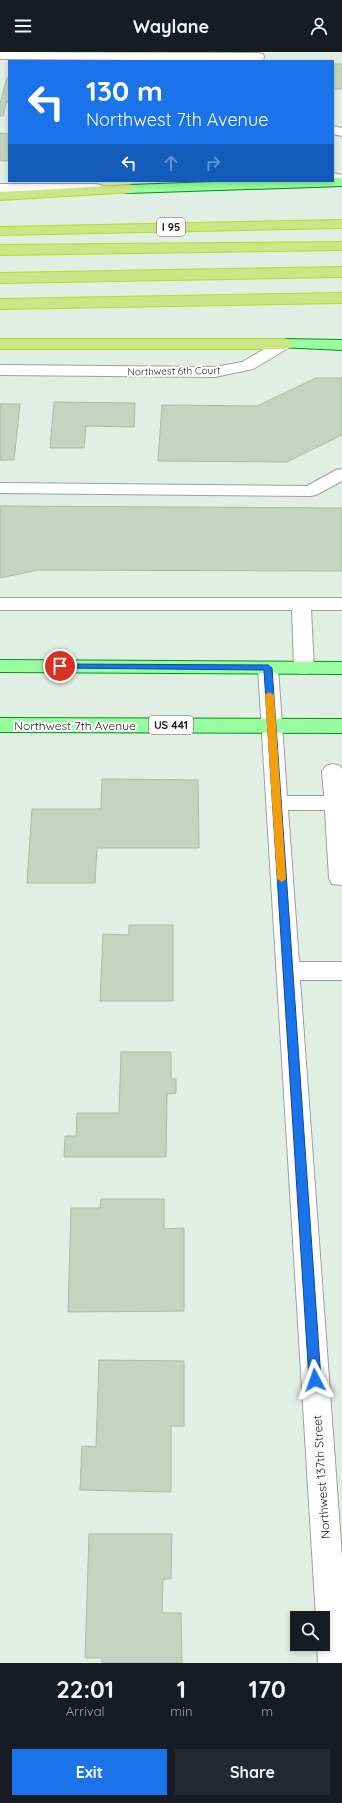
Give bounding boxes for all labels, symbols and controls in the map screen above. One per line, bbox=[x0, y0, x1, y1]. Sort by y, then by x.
icon: menu bbox=[12, 15, 34, 37]
text: Waylane bbox=[133, 15, 209, 38]
icon: person bbox=[308, 15, 330, 37]
text: 130 m bbox=[86, 73, 163, 108]
icon: left bbox=[20, 76, 72, 128]
text: Northwest 7th Avenue bbox=[86, 108, 268, 131]
icon: left bbox=[118, 152, 140, 174]
icon: ahead bbox=[160, 152, 182, 174]
icon: right bbox=[202, 152, 224, 174]
road number: I 95 bbox=[157, 218, 185, 236]
street label: Northwest 6th Court bbox=[127, 364, 221, 378]
pin bbox=[43, 649, 77, 683]
icon: arrive bbox=[49, 655, 71, 677]
road number: US 441 bbox=[149, 716, 193, 734]
street label: Northwest 7th Avenue bbox=[14, 718, 136, 733]
position arrow bbox=[294, 1359, 336, 1401]
street label: Northwest 137th Street bbox=[309, 1415, 333, 1539]
map controls bbox=[290, 1611, 330, 1651]
button: search bbox=[290, 1611, 330, 1651]
text: 22:01 bbox=[56, 1674, 114, 1704]
text: 1 bbox=[177, 1674, 186, 1704]
text: 170 bbox=[249, 1674, 286, 1704]
text: Arrival bbox=[66, 1703, 105, 1719]
text: min bbox=[170, 1703, 192, 1719]
text: m bbox=[261, 1703, 273, 1719]
button: Exit bbox=[12, 1749, 167, 1795]
button: Share bbox=[175, 1749, 330, 1795]

